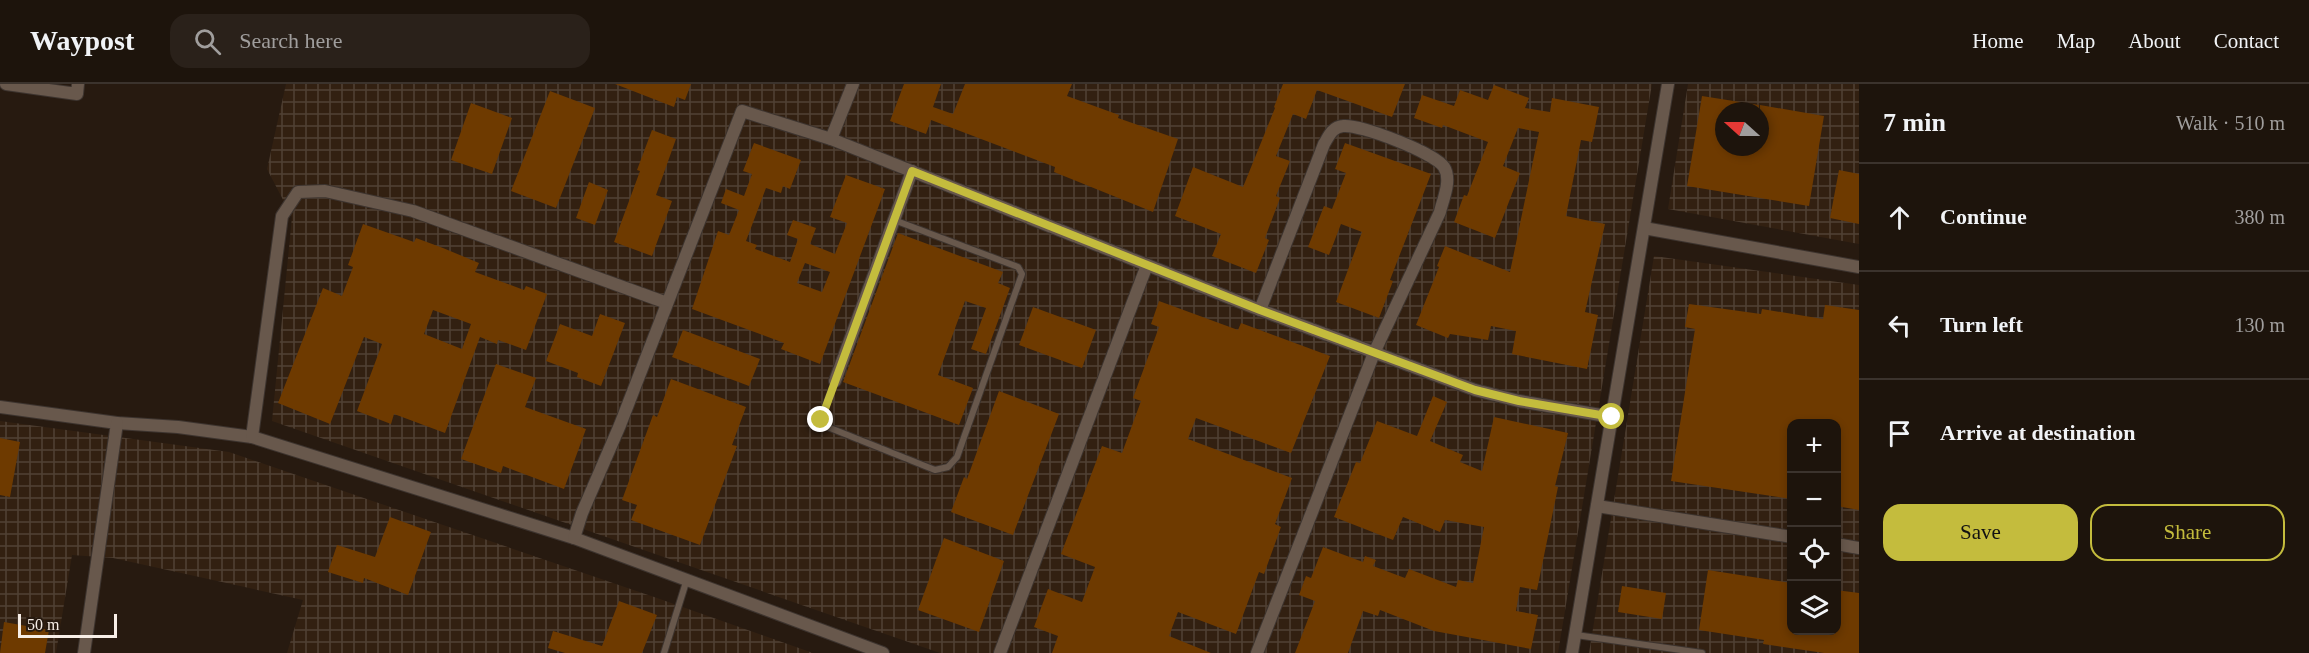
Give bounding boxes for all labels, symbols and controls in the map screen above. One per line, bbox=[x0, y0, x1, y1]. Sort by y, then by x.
search box bbox=[170, 14, 590, 68]
text: Waypost bbox=[30, 25, 134, 56]
icon: search bbox=[191, 25, 224, 58]
text: Search here bbox=[239, 28, 342, 53]
text: Home bbox=[1972, 29, 2024, 53]
text: Map bbox=[2057, 29, 2095, 53]
text: About bbox=[2128, 29, 2181, 53]
text: Contact bbox=[2214, 29, 2279, 53]
north arrow bbox=[1715, 102, 1769, 156]
text: 7 min bbox=[1883, 108, 1946, 137]
text: Walk · 510 m bbox=[2176, 112, 2285, 134]
icon: ahead bbox=[1883, 201, 1916, 234]
text: Continue bbox=[1940, 204, 2027, 229]
text: 380 m bbox=[2234, 206, 2285, 228]
icon: left bbox=[1883, 309, 1916, 342]
text: Turn left bbox=[1940, 312, 2023, 337]
text: 130 m bbox=[2234, 314, 2285, 336]
route start bbox=[1598, 403, 1624, 429]
route end bbox=[807, 406, 833, 432]
icon: arrive bbox=[1883, 417, 1916, 450]
map controls bbox=[1787, 419, 1841, 635]
button: + bbox=[1787, 419, 1841, 473]
text: Arrive at destination bbox=[1940, 420, 2136, 445]
button: − bbox=[1787, 473, 1841, 527]
button: Save bbox=[1883, 504, 2078, 561]
button: Share bbox=[2090, 504, 2285, 561]
button: locate bbox=[1787, 527, 1841, 581]
button: layers bbox=[1787, 581, 1841, 635]
scale bar bbox=[18, 611, 117, 638]
text: 50 m bbox=[27, 616, 59, 633]

